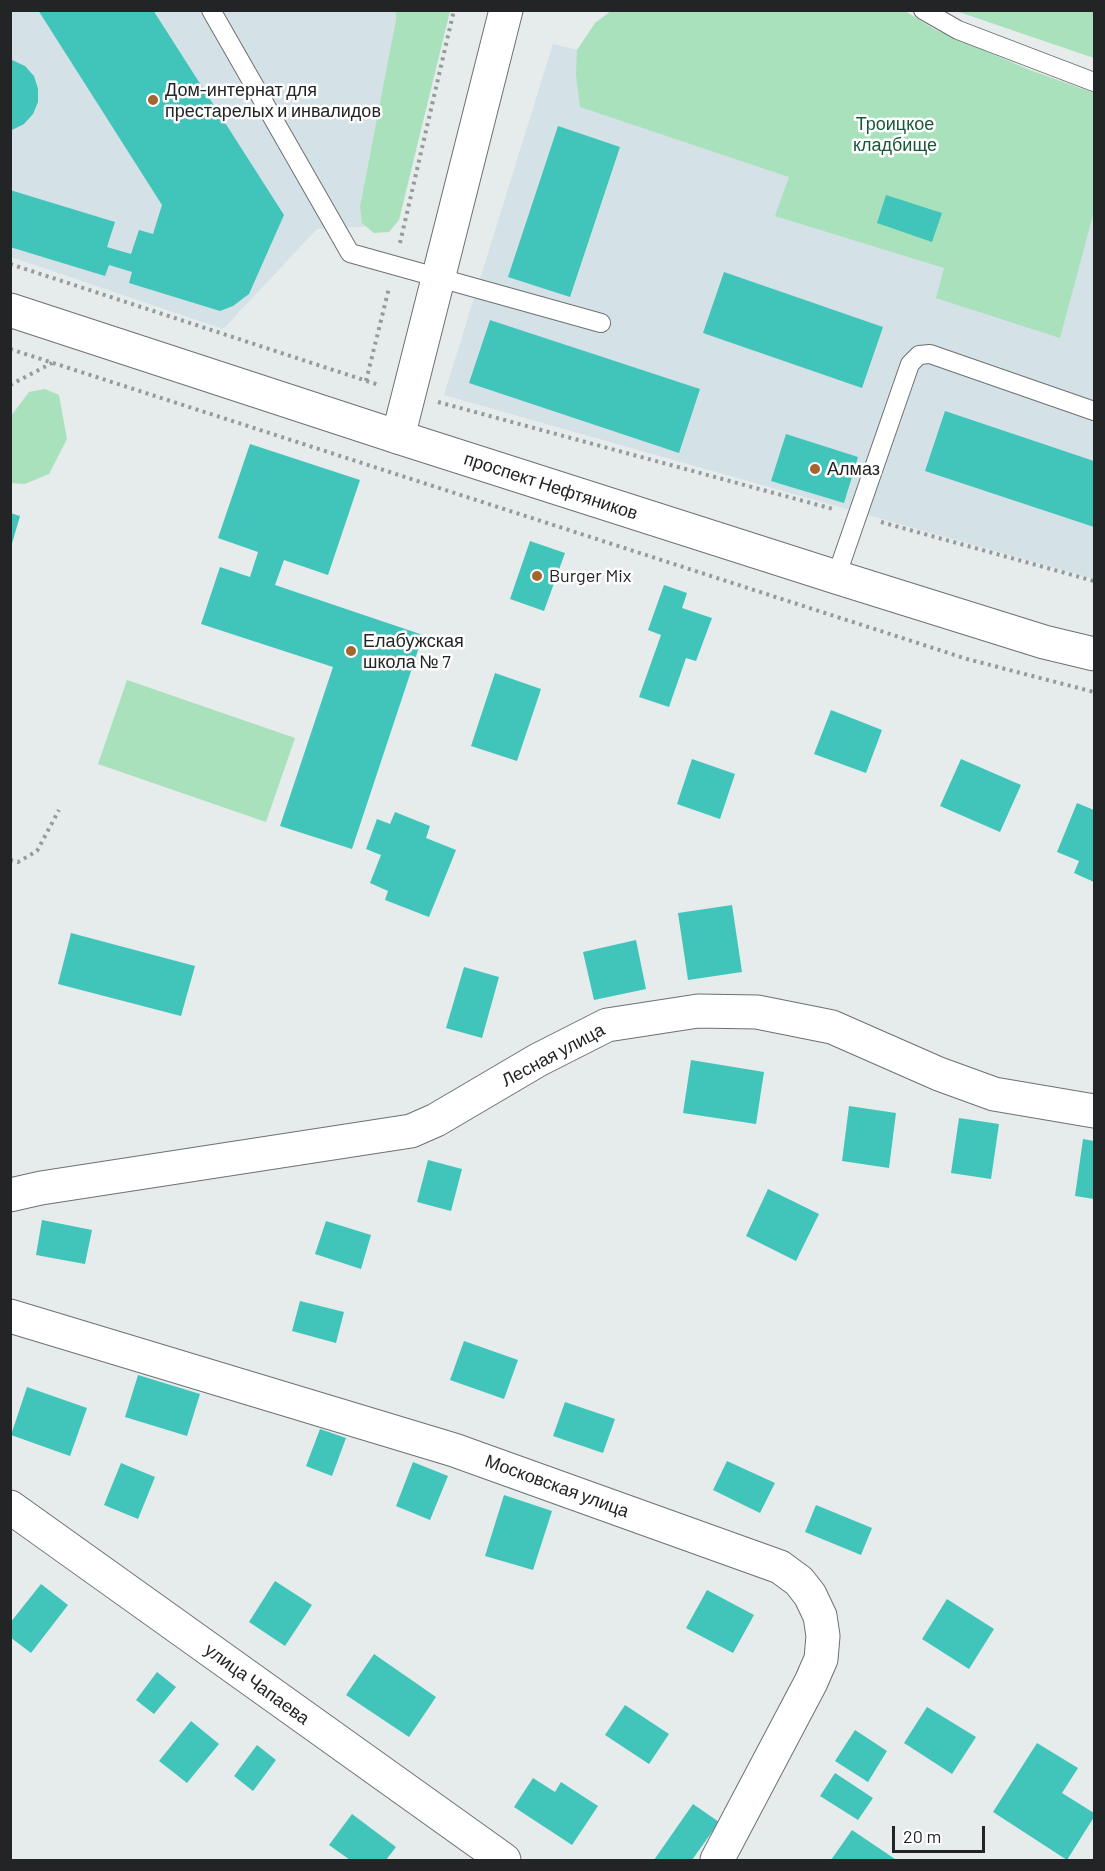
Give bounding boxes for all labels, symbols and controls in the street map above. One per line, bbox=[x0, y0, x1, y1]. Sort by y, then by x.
place label: Дом-интернат для престарелых и инвалидов bbox=[165, 79, 381, 122]
marker: Дом-интернат для престарелых и инвалидов bbox=[146, 93, 160, 107]
park label: Троицкое кладбище bbox=[853, 113, 937, 156]
street label: проспект Нефтяников bbox=[461, 448, 641, 524]
place label: Алмаз bbox=[827, 458, 880, 480]
marker: Алмаз bbox=[808, 462, 822, 476]
place label: Burger Mix bbox=[549, 565, 631, 587]
marker: Burger Mix bbox=[530, 569, 544, 583]
place label: Елабужская школа № 7 bbox=[363, 630, 464, 672]
marker: Елабужская школа № 7 bbox=[344, 644, 358, 658]
street label: Лесная улица bbox=[498, 1019, 608, 1091]
street label: Московская улица bbox=[482, 1450, 632, 1522]
street label: улица Чапаева bbox=[200, 1639, 314, 1729]
scale bar bbox=[895, 1814, 988, 1852]
text: 20 m bbox=[903, 1825, 941, 1847]

